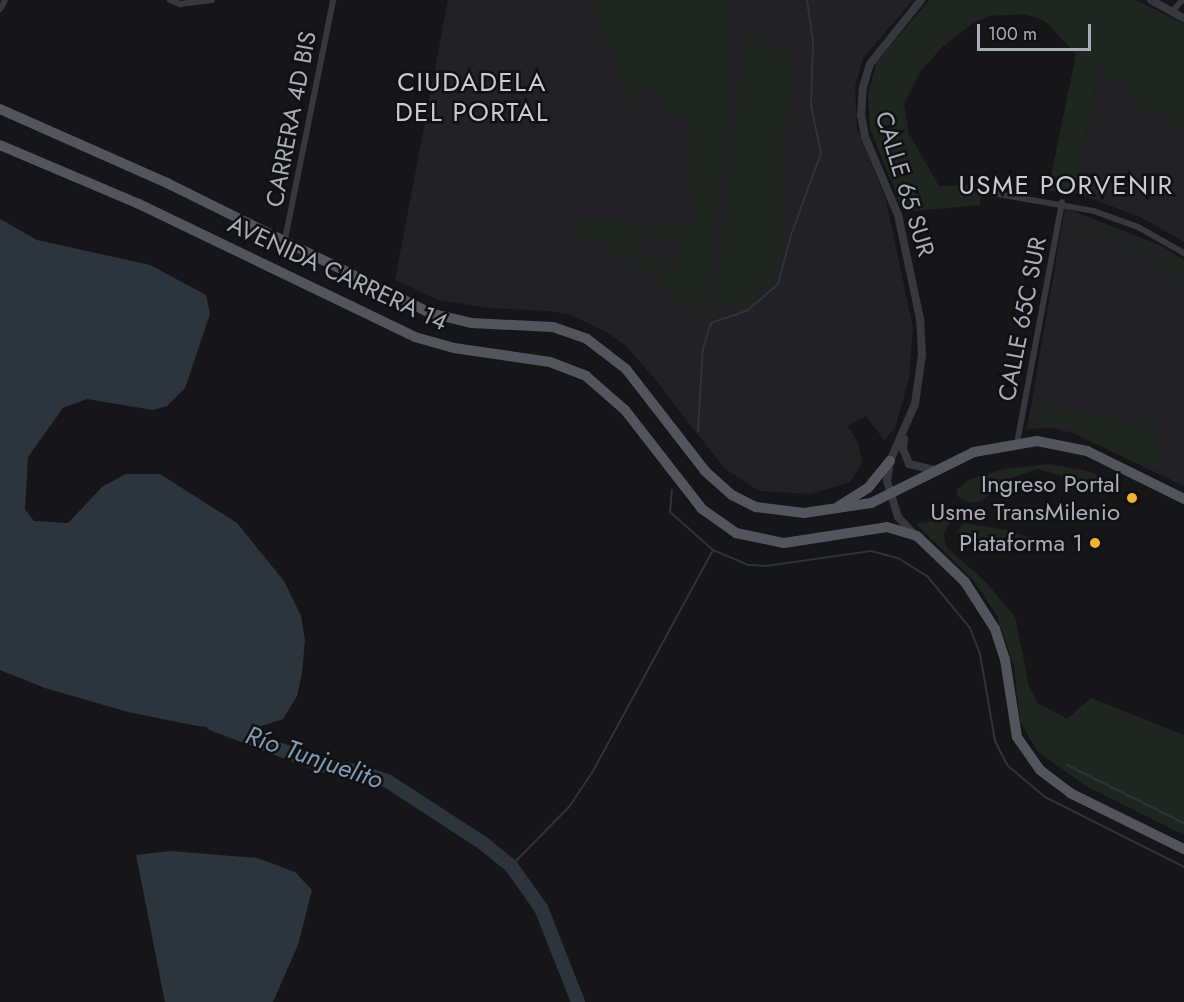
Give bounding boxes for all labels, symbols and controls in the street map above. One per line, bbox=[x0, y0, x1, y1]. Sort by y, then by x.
scale bar bbox=[980, 12, 1094, 50]
text: 100 m bbox=[988, 21, 1037, 47]
street label: CARRERA 4D BIS bbox=[260, 29, 322, 209]
district label: CIUDADELA DEL PORTAL bbox=[395, 67, 549, 128]
street label: CALLE 65 SUR bbox=[869, 108, 941, 260]
district label: USME PORVENIR bbox=[958, 170, 1174, 202]
street label: AVENIDA CARRERA 14 bbox=[224, 209, 452, 337]
street label: CALLE 65C SUR bbox=[992, 235, 1052, 403]
place label: Ingreso Portal Usme TransMilenio bbox=[930, 470, 1120, 526]
marker: Ingreso Portal Usme TransMilenio bbox=[1125, 491, 1139, 505]
place label: Plataforma 1 bbox=[959, 529, 1083, 557]
marker: Plataforma 1 bbox=[1088, 536, 1102, 550]
water label: Río Tunjuelito bbox=[241, 720, 387, 796]

